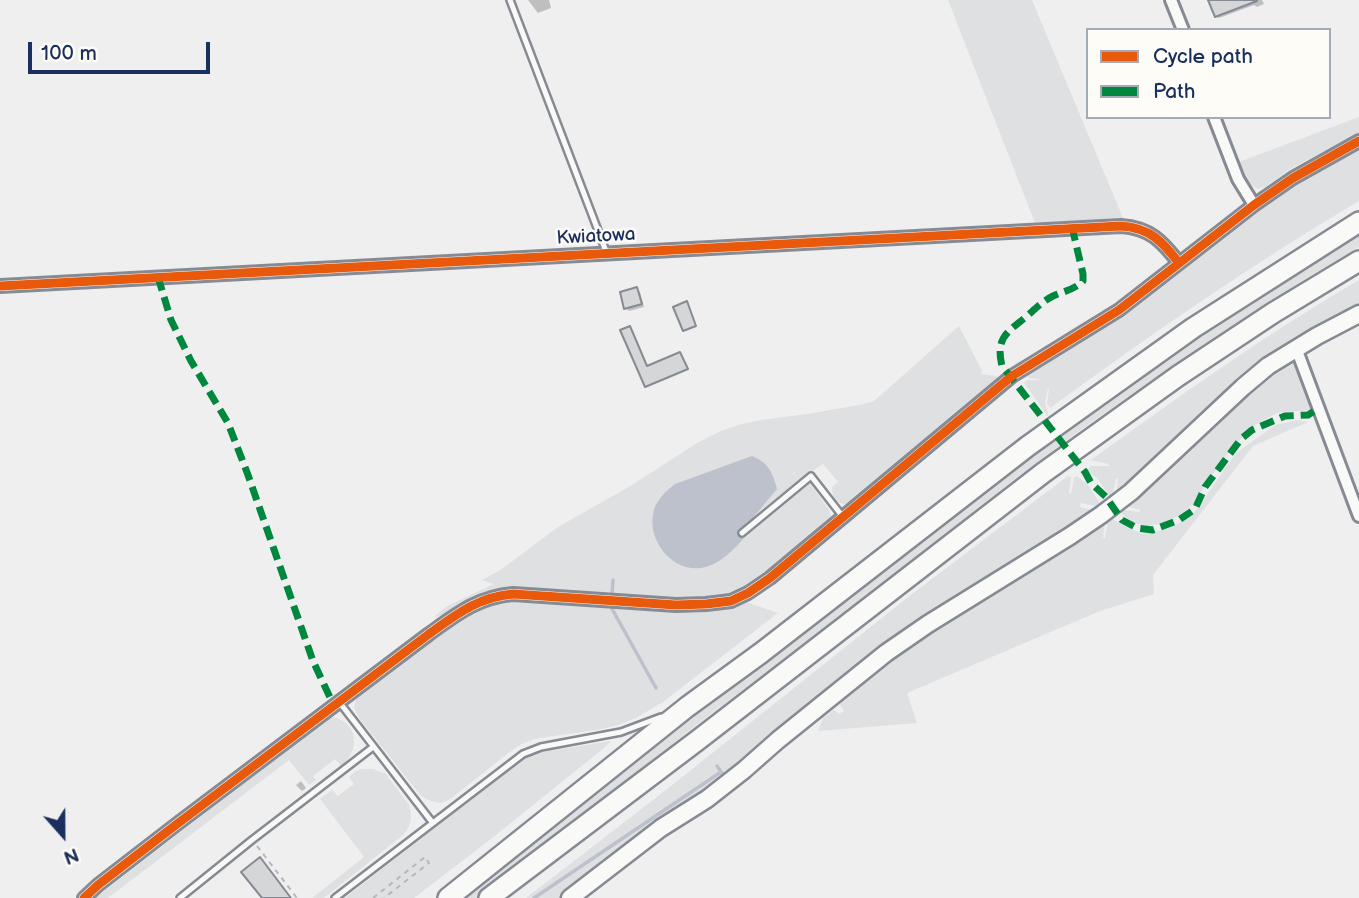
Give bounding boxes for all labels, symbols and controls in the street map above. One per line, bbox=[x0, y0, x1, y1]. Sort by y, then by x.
scale bar bbox=[32, 28, 214, 72]
legend bbox=[1086, 28, 1331, 119]
text: 100 m bbox=[41, 41, 97, 66]
text: Cycle path bbox=[1153, 44, 1253, 69]
text: Path bbox=[1153, 79, 1195, 104]
street label: Kwiatowa bbox=[556, 224, 636, 250]
north arrow bbox=[28, 800, 98, 870]
text: N bbox=[60, 842, 81, 868]

